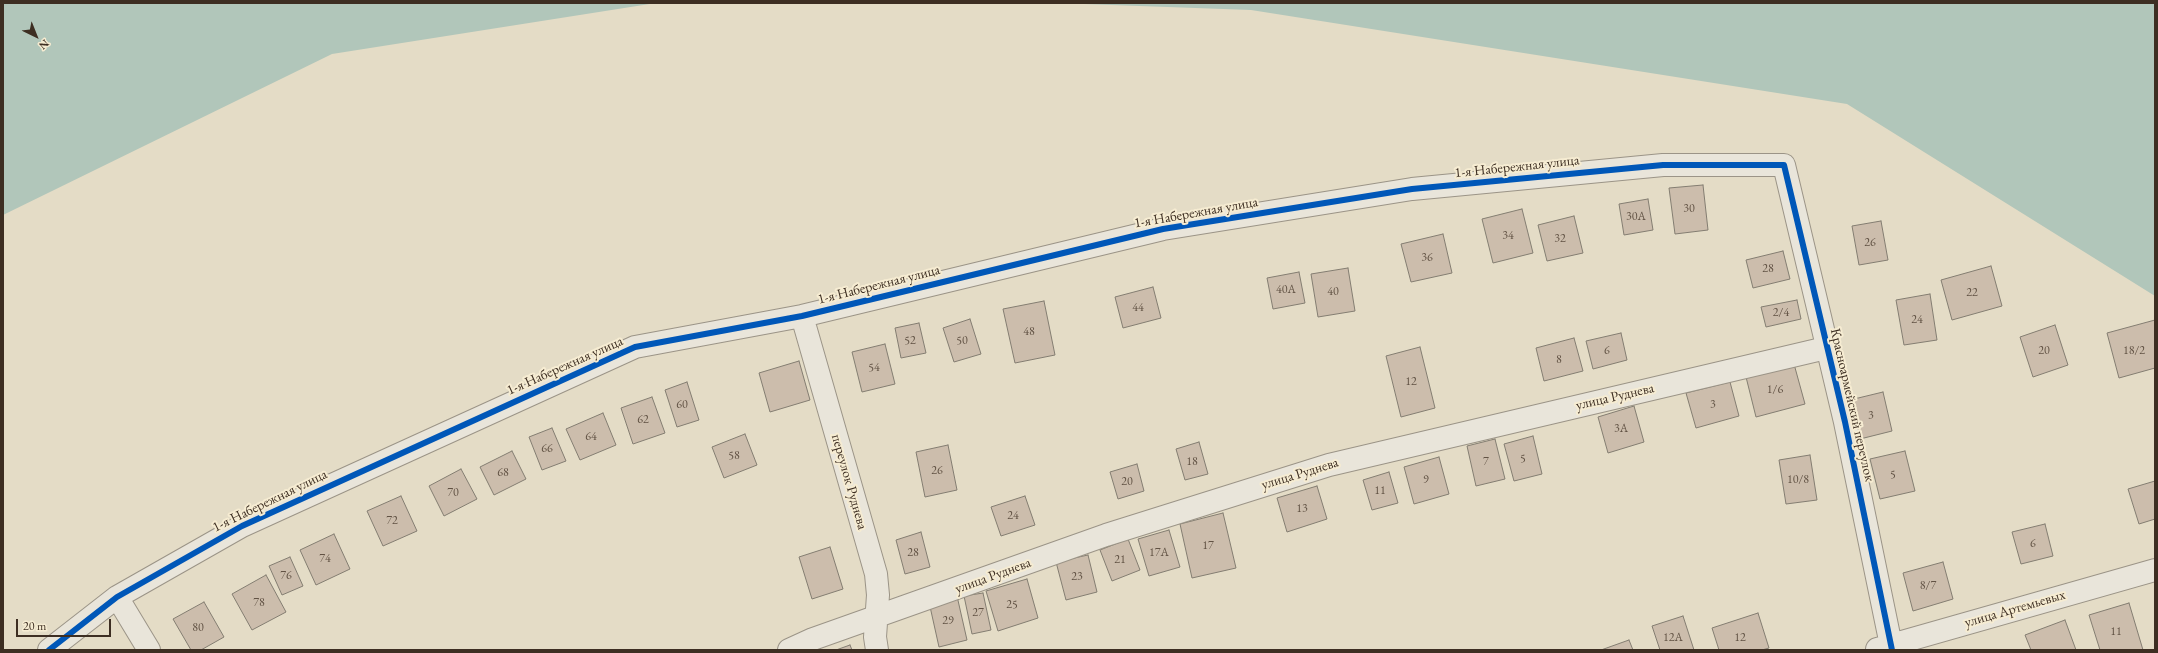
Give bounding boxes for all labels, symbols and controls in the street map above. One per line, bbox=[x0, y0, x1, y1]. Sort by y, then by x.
north arrow bbox=[16, 16, 56, 56]
text: N bbox=[36, 37, 52, 53]
street label: 1-я Набережная улица bbox=[1454, 152, 1580, 182]
street label: 1-я Набережная улица bbox=[1133, 194, 1259, 232]
house number: 30 bbox=[1683, 202, 1695, 216]
house number: 30А bbox=[1626, 210, 1646, 224]
house number: 34 bbox=[1502, 229, 1514, 243]
house number: 32 bbox=[1554, 232, 1566, 246]
house number: 26 bbox=[1864, 236, 1876, 250]
house number: 36 bbox=[1421, 251, 1433, 265]
street label: 1-я Набережная улица bbox=[816, 262, 942, 308]
house number: 28 bbox=[1762, 262, 1774, 276]
house number: 40А bbox=[1276, 283, 1296, 297]
house number: 40 bbox=[1327, 285, 1339, 299]
house number: 22 bbox=[1966, 286, 1978, 300]
house number: 44 bbox=[1132, 301, 1144, 315]
house number: 2/4 bbox=[1773, 306, 1789, 320]
house number: 24 bbox=[1911, 313, 1923, 327]
house number: 48 bbox=[1023, 325, 1035, 339]
street label: Красноармейский переулок bbox=[1826, 327, 1878, 483]
street label: 1-я Набережная улица bbox=[504, 333, 626, 399]
house number: 52 bbox=[904, 334, 916, 348]
house number: 50 bbox=[956, 334, 968, 348]
house number: 6 bbox=[1604, 344, 1610, 358]
house number: 20 bbox=[2038, 344, 2050, 358]
house number: 18/2 bbox=[2123, 344, 2145, 358]
house number: 8 bbox=[1556, 353, 1562, 367]
house number: 54 bbox=[868, 361, 880, 375]
house number: 12 bbox=[1405, 375, 1417, 389]
street label: улица Руднева bbox=[1574, 380, 1656, 414]
house number: 1/6 bbox=[1767, 383, 1783, 397]
house number: 60 bbox=[676, 398, 688, 412]
house number: 3 bbox=[1710, 398, 1716, 412]
house number: 3 bbox=[1868, 409, 1874, 423]
house number: 62 bbox=[637, 413, 649, 427]
house number: 3А bbox=[1614, 422, 1628, 436]
house number: 64 bbox=[585, 430, 597, 444]
street label: переулок Руднева bbox=[827, 432, 871, 532]
house number: 66 bbox=[541, 442, 553, 456]
house number: 58 bbox=[728, 449, 740, 463]
house number: 5 bbox=[1520, 452, 1526, 466]
street label: улица Руднева bbox=[1259, 454, 1341, 494]
house number: 18 bbox=[1186, 455, 1198, 469]
house number: 7 bbox=[1483, 455, 1489, 469]
house number: 26 bbox=[931, 464, 943, 478]
street label: 1-я Набережная улица bbox=[210, 466, 330, 536]
house number: 68 bbox=[497, 466, 509, 480]
house number: 5 bbox=[1890, 468, 1896, 482]
house number: 9 bbox=[1423, 473, 1429, 487]
house number: 10/8 bbox=[1787, 473, 1809, 487]
house number: 20 bbox=[1121, 475, 1133, 489]
house number: 11 bbox=[1374, 484, 1386, 498]
house number: 70 bbox=[447, 486, 459, 500]
house number: 13 bbox=[1296, 502, 1308, 516]
house number: 24 bbox=[1007, 509, 1019, 523]
house number: 72 bbox=[386, 514, 398, 528]
house number: 6 bbox=[2030, 537, 2036, 551]
house number: 17 bbox=[1202, 539, 1214, 553]
house number: 28 bbox=[907, 546, 919, 560]
house number: 17А bbox=[1149, 546, 1169, 560]
house number: 74 bbox=[319, 552, 331, 566]
house number: 21 bbox=[1114, 553, 1126, 567]
street label: улица Руднева bbox=[953, 554, 1033, 598]
house number: 76 bbox=[280, 569, 292, 583]
house number: 23 bbox=[1071, 570, 1083, 584]
house number: 8/7 bbox=[1920, 579, 1936, 593]
street label: улица Артемьевых bbox=[1963, 587, 2067, 631]
house number: 78 bbox=[253, 596, 265, 610]
house number: 25 bbox=[1006, 598, 1018, 612]
house number: 27 bbox=[972, 606, 984, 620]
scale bar bbox=[18, 611, 113, 637]
house number: 29 bbox=[942, 614, 954, 628]
text: 20 m bbox=[23, 618, 46, 634]
house number: 80 bbox=[192, 621, 204, 635]
house number: 11 bbox=[2110, 625, 2122, 639]
house number: 12А bbox=[1663, 631, 1683, 645]
house number: 12 bbox=[1734, 631, 1746, 645]

